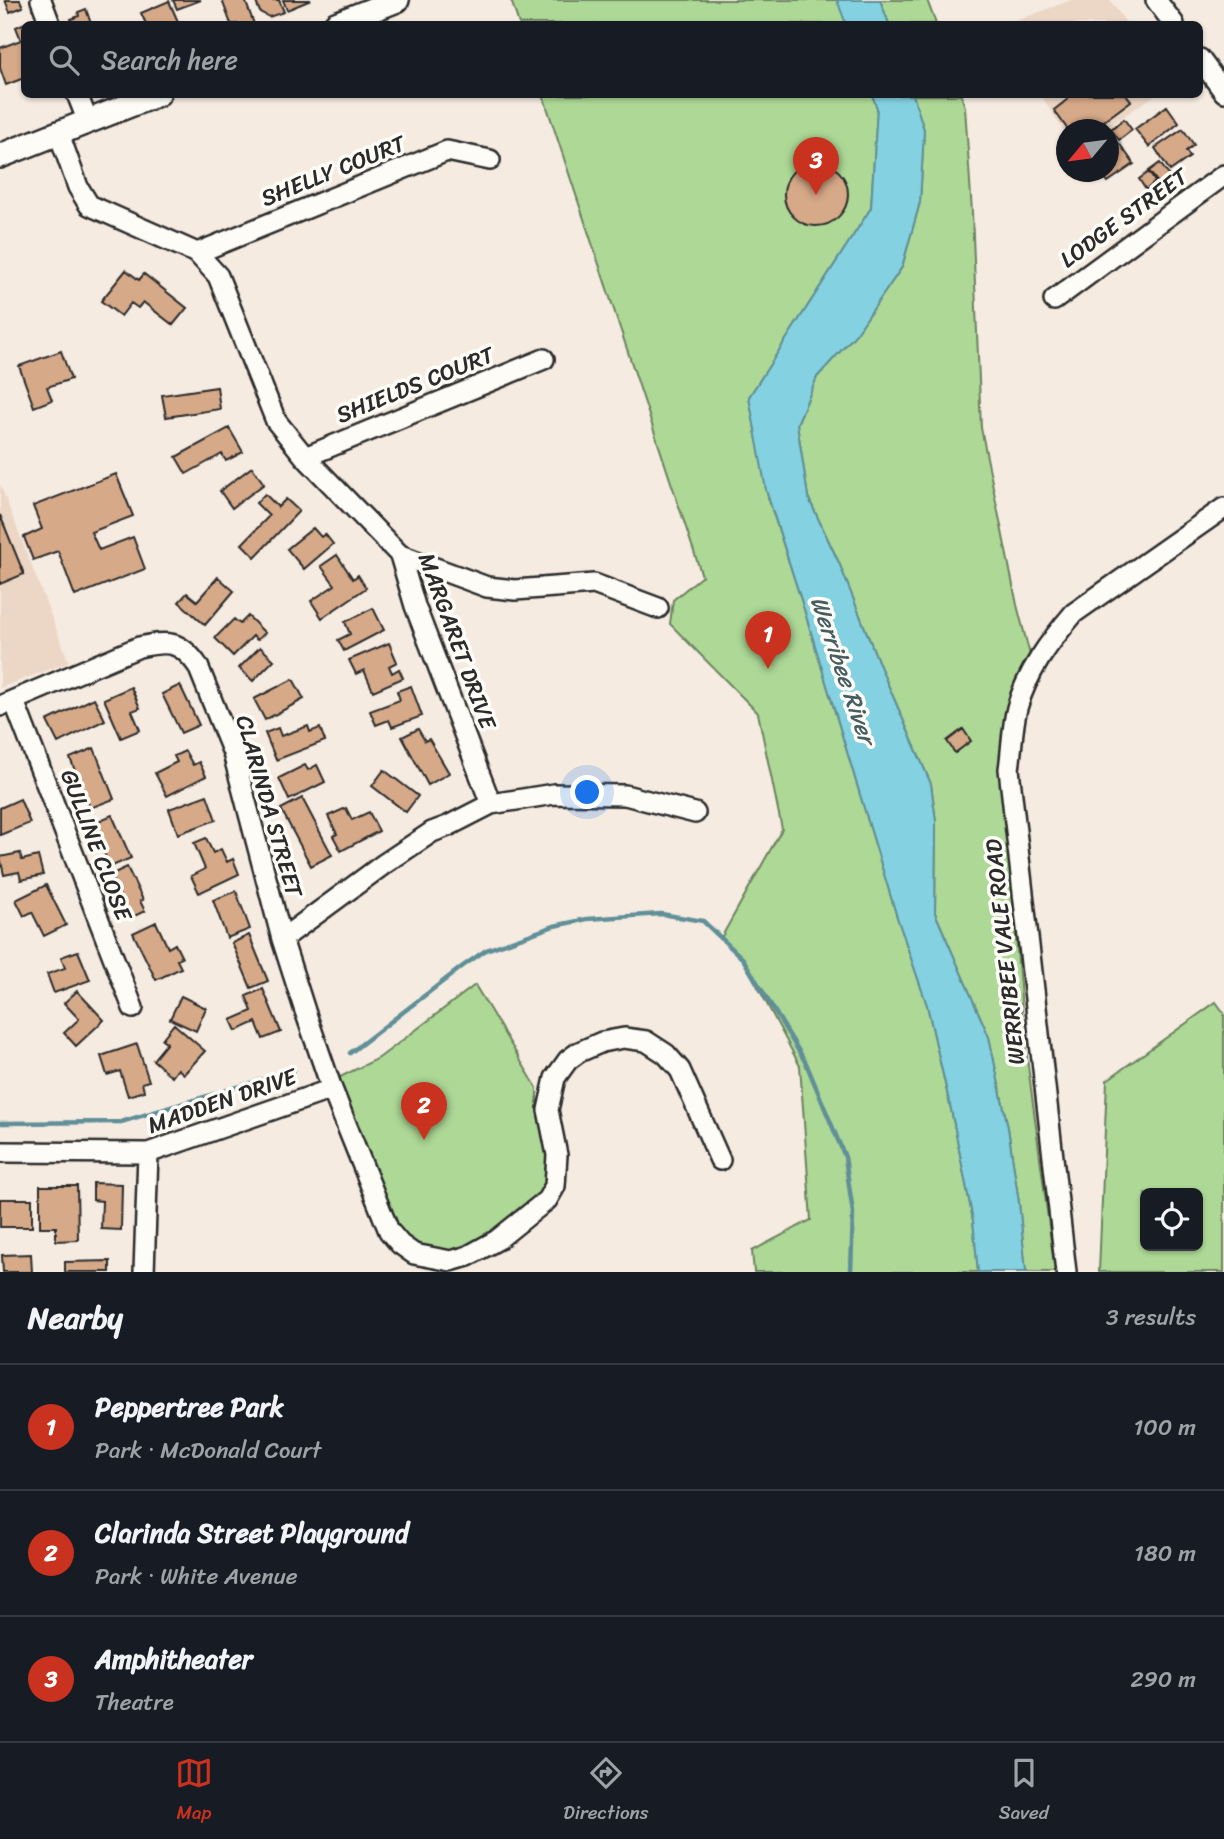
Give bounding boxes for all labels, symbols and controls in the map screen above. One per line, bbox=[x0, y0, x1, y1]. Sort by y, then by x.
search box bbox=[21, 21, 1203, 98]
text: Search here bbox=[101, 37, 238, 83]
icon: search bbox=[45, 41, 83, 79]
north arrow bbox=[1056, 119, 1119, 182]
street label: SHELLY COURT bbox=[254, 123, 413, 219]
pin: 3 bbox=[793, 137, 839, 195]
street label: LODGE STREET bbox=[1051, 156, 1198, 279]
street label: SHIELDS COURT bbox=[330, 334, 502, 435]
street label: MARGARET DRIVE bbox=[406, 547, 508, 736]
water label: Werribee River bbox=[798, 590, 889, 754]
pin: 1 bbox=[745, 611, 791, 669]
street label: CLARINDA STREET bbox=[223, 710, 315, 903]
street label: GULLINE CLOSE bbox=[48, 763, 144, 928]
your location bbox=[570, 775, 604, 809]
street label: WERRIBEE VALE ROAD bbox=[973, 837, 1037, 1067]
street label: MADDEN DRIVE bbox=[142, 1056, 303, 1146]
pin: 2 bbox=[401, 1082, 447, 1140]
map controls bbox=[1140, 1188, 1203, 1251]
button: locate bbox=[1140, 1188, 1203, 1251]
text: Nearby bbox=[28, 1291, 123, 1345]
text: 3 results bbox=[1106, 1297, 1196, 1338]
text: Peppertree Park bbox=[95, 1384, 284, 1430]
text: 1 bbox=[46, 1407, 56, 1448]
text: 100 m bbox=[1133, 1407, 1196, 1448]
text: Park · McDonald Court bbox=[95, 1430, 321, 1471]
text: Clarinda Street Playground bbox=[95, 1510, 409, 1556]
text: 2 bbox=[44, 1533, 58, 1574]
text: 180 m bbox=[1134, 1533, 1196, 1574]
text: Park · White Avenue bbox=[95, 1556, 298, 1597]
text: Amphitheater bbox=[95, 1636, 252, 1682]
text: 3 bbox=[45, 1659, 57, 1700]
text: 290 m bbox=[1130, 1659, 1196, 1700]
text: Theatre bbox=[95, 1682, 174, 1723]
tab: Map bbox=[175, 1754, 213, 1829]
tab: Directions bbox=[563, 1754, 649, 1829]
tab: Saved bbox=[999, 1754, 1049, 1829]

